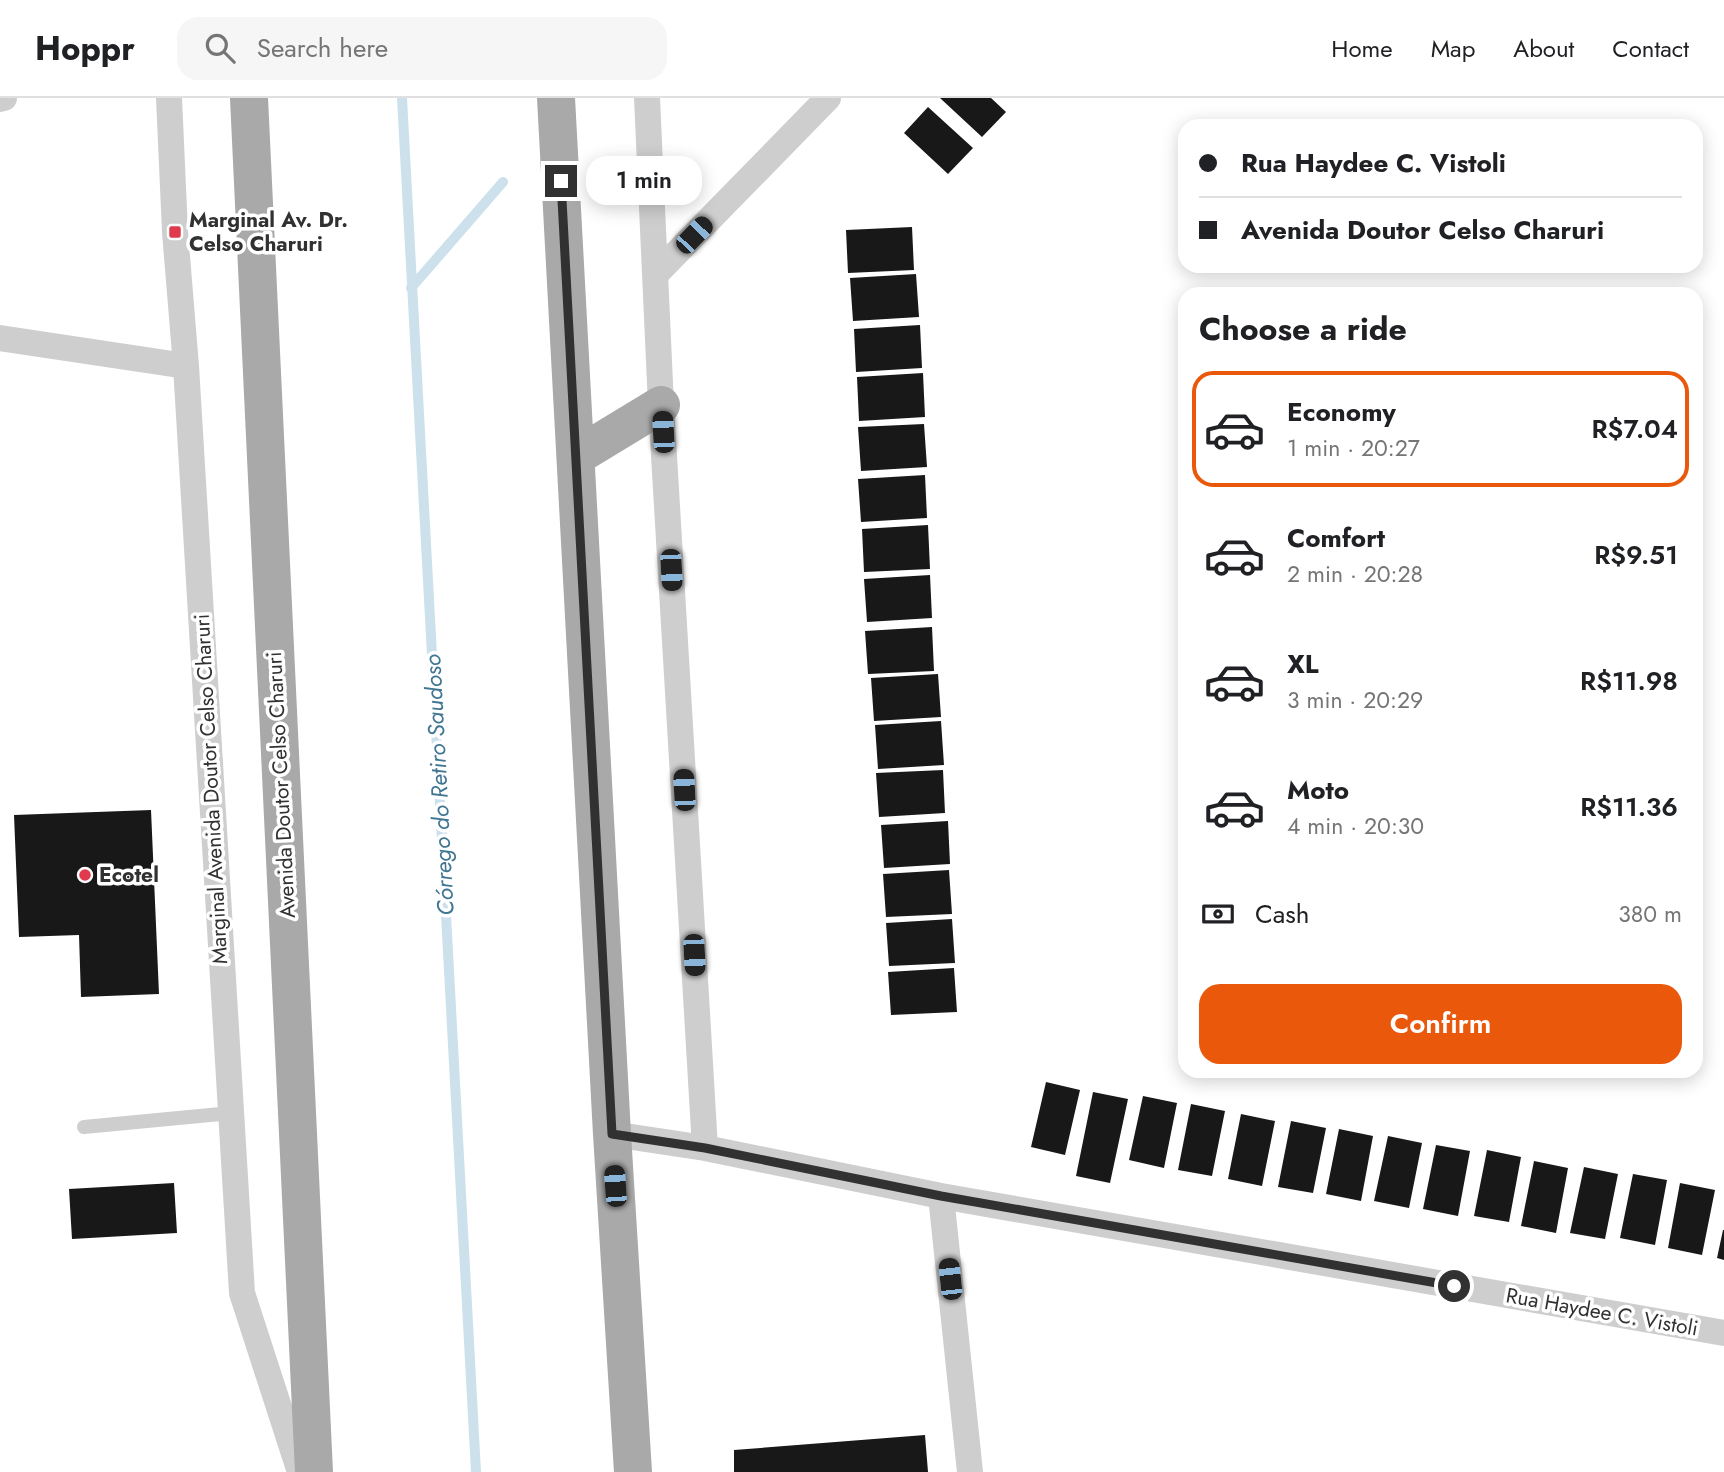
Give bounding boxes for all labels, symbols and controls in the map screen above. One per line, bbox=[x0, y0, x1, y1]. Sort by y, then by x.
search box bbox=[177, 17, 667, 80]
text: Hoppr bbox=[35, 25, 135, 72]
icon: search bbox=[201, 29, 239, 67]
text: Search here bbox=[257, 29, 388, 67]
text: Home bbox=[1331, 31, 1393, 66]
text: Map bbox=[1431, 31, 1475, 66]
text: About bbox=[1513, 31, 1574, 66]
text: Contact bbox=[1612, 31, 1689, 66]
text: Rua Haydee C. Vistoli bbox=[1241, 144, 1506, 182]
callout: 1 min bbox=[586, 156, 701, 206]
text: 1 min bbox=[616, 163, 672, 197]
route end bbox=[545, 165, 577, 197]
place label: Marginal Av. Dr. Celso Charuri bbox=[189, 205, 348, 259]
text: Avenida Doutor Celso Charuri bbox=[1241, 211, 1604, 249]
car bbox=[672, 213, 717, 257]
marker: Marginal Av. Dr. Celso Charuri bbox=[167, 224, 183, 240]
text: Choose a ride bbox=[1199, 306, 1407, 352]
text: Economy bbox=[1287, 393, 1396, 431]
icon: car bbox=[1203, 398, 1266, 461]
car bbox=[652, 410, 675, 454]
text: R$7.04 bbox=[1591, 410, 1678, 448]
text: 1 min · 20:27 bbox=[1287, 431, 1420, 465]
text: Comfort bbox=[1287, 519, 1385, 557]
icon: car bbox=[1203, 524, 1266, 587]
text: R$9.51 bbox=[1594, 536, 1678, 574]
car bbox=[660, 548, 683, 592]
text: 2 min · 20:28 bbox=[1287, 557, 1423, 591]
street label: Marginal Avenida Doutor Celso Charuri bbox=[187, 613, 235, 965]
text: XL bbox=[1287, 645, 1319, 683]
icon: car bbox=[1203, 650, 1266, 713]
street label: Avenida Doutor Celso Charuri bbox=[259, 651, 303, 919]
water label: Córrego do Retiro Saudoso bbox=[415, 653, 463, 917]
text: R$11.98 bbox=[1580, 662, 1678, 700]
text: 3 min · 20:29 bbox=[1287, 683, 1423, 717]
car bbox=[673, 768, 696, 812]
text: Moto bbox=[1287, 771, 1349, 809]
icon: car bbox=[1203, 776, 1266, 839]
text: R$11.36 bbox=[1580, 788, 1678, 826]
text: 4 min · 20:30 bbox=[1287, 809, 1424, 843]
place label: Ecotel bbox=[99, 860, 159, 890]
marker: Ecotel bbox=[77, 867, 93, 883]
icon: cash bbox=[1199, 895, 1237, 933]
text: Cash bbox=[1255, 895, 1309, 933]
text: 380 m bbox=[1618, 897, 1682, 931]
car bbox=[683, 933, 706, 977]
button: Confirm bbox=[1199, 984, 1682, 1064]
car bbox=[604, 1164, 627, 1208]
car bbox=[938, 1257, 963, 1301]
route start bbox=[1438, 1270, 1470, 1302]
street label: Rua Haydee C. Vistoli bbox=[1504, 1280, 1700, 1344]

